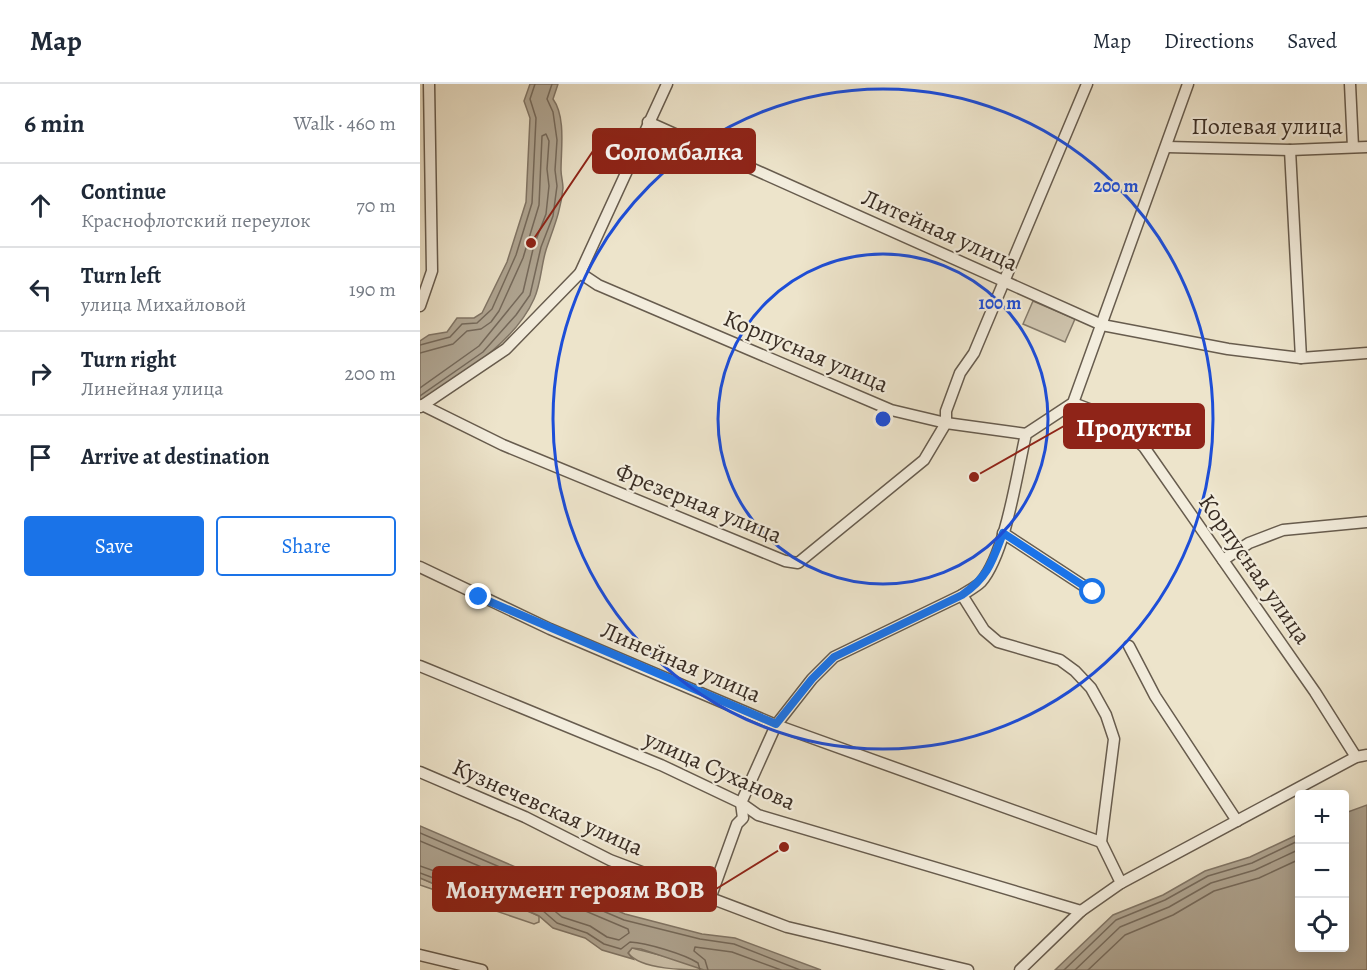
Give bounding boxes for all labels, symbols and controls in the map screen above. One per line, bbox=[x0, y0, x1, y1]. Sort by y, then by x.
text: Map bbox=[30, 22, 82, 60]
text: Map bbox=[1093, 27, 1131, 55]
text: Directions bbox=[1164, 27, 1254, 55]
text: Saved bbox=[1287, 27, 1337, 55]
text: 6 min bbox=[24, 106, 85, 141]
text: Walk · 460 m bbox=[293, 110, 396, 137]
street label: Полевая улица bbox=[1191, 110, 1343, 142]
callout: Соломбалка bbox=[593, 129, 755, 173]
text: Соломбалка bbox=[605, 134, 744, 169]
text: 200 m bbox=[1093, 174, 1139, 198]
text: Continue bbox=[81, 177, 166, 207]
street label: Литейная улица bbox=[857, 181, 1023, 279]
icon: ahead bbox=[24, 189, 57, 222]
text: 70 m bbox=[356, 192, 396, 219]
text: Краснофлотский переулок bbox=[81, 207, 311, 234]
text: Turn left bbox=[81, 261, 161, 291]
icon: left bbox=[24, 273, 57, 306]
text: 190 m bbox=[349, 276, 396, 303]
text: улица Михайловой bbox=[81, 291, 246, 318]
text: 100 m bbox=[979, 291, 1021, 315]
street label: Корпусная улица bbox=[718, 302, 894, 400]
text: Turn right bbox=[81, 345, 177, 375]
icon: right bbox=[24, 357, 57, 390]
text: 200 m bbox=[345, 360, 396, 387]
text: Линейная улица bbox=[81, 375, 224, 402]
callout: Продукты bbox=[1064, 404, 1204, 448]
centre of rings bbox=[873, 409, 893, 429]
text: Продукты bbox=[1076, 410, 1192, 445]
icon: arrive bbox=[24, 441, 57, 474]
text: Arrive at destination bbox=[81, 442, 270, 472]
street label: Фрезерная улица bbox=[611, 455, 787, 551]
street label: Корпусная улица bbox=[1191, 488, 1319, 650]
button: Save bbox=[24, 516, 204, 576]
button: Share bbox=[216, 516, 396, 576]
route start bbox=[1079, 578, 1105, 604]
route end bbox=[465, 583, 491, 609]
street label: Линейная улица bbox=[596, 614, 766, 710]
street label: улица Суханова bbox=[638, 722, 801, 818]
street label: Кузнечевская улица bbox=[448, 751, 648, 863]
map controls bbox=[1295, 790, 1349, 952]
button: + bbox=[1295, 790, 1349, 844]
button: − bbox=[1295, 844, 1349, 898]
callout: Монумент героям ВОВ bbox=[433, 867, 716, 911]
text: Монумент героям ВОВ bbox=[445, 872, 705, 907]
button: locate bbox=[1295, 898, 1349, 952]

